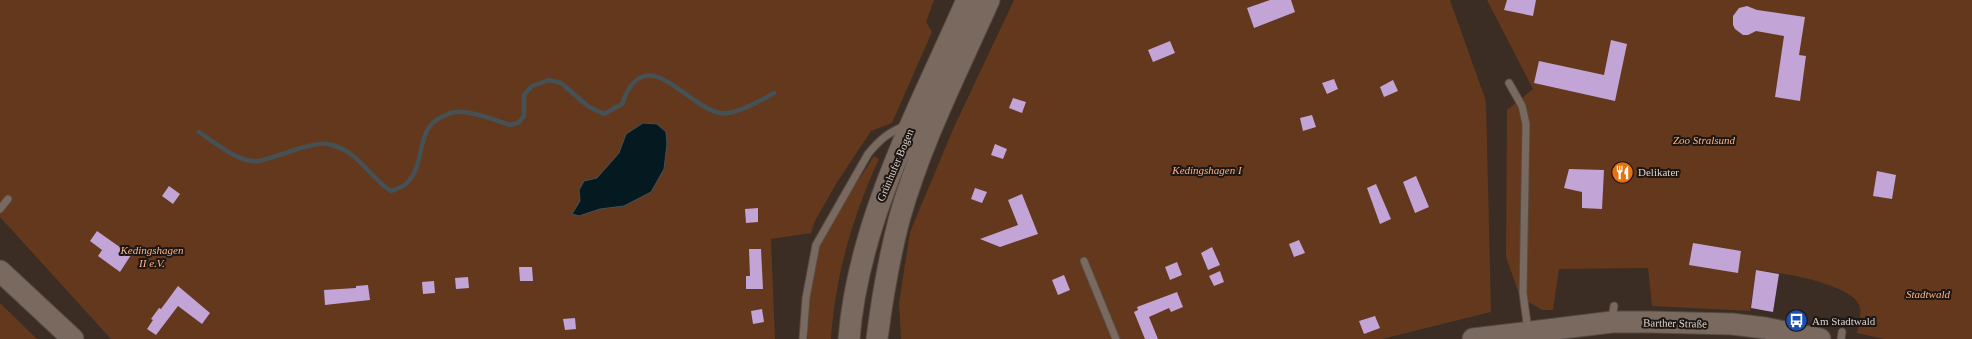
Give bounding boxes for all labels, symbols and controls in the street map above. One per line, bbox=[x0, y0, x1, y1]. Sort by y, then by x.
street label: Grünhufer Bogen bbox=[874, 127, 916, 203]
park label: Zoo Stralsund bbox=[1673, 134, 1736, 146]
restaurant icon: Delikater bbox=[1610, 159, 1636, 185]
park label: Kedingshagen I bbox=[1171, 164, 1243, 176]
place label: Delikater bbox=[1638, 166, 1679, 178]
park label: Kedingshagen II e.V. bbox=[120, 244, 184, 269]
park label: Stadtwald bbox=[1906, 288, 1950, 300]
bus stop icon: Am Stadtwald bbox=[1784, 308, 1810, 334]
place label: Am Stadtwald bbox=[1812, 315, 1876, 327]
street label: Barther Straße bbox=[1643, 316, 1707, 330]

